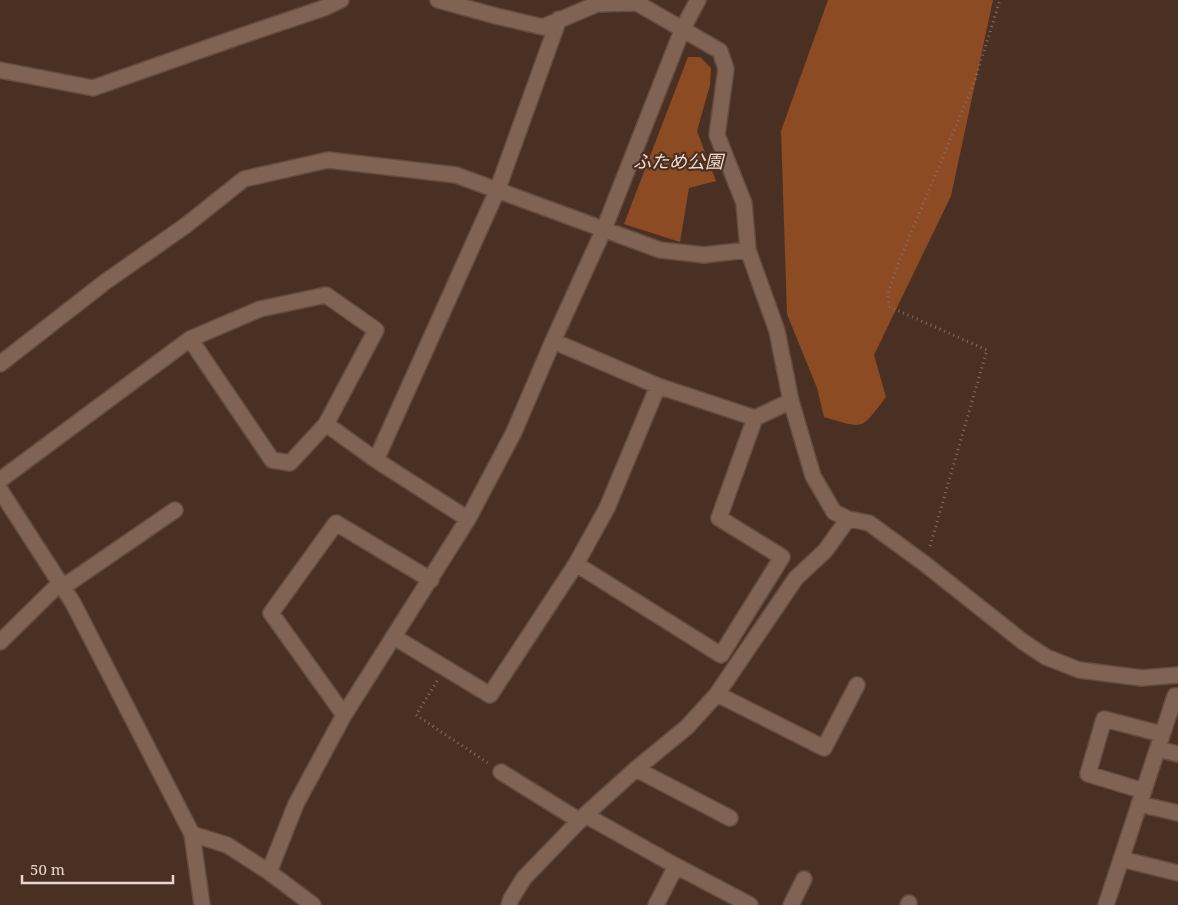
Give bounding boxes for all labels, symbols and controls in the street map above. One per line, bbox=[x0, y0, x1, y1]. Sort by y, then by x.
park label: ふため公園 bbox=[633, 149, 726, 173]
scale bar bbox=[22, 852, 174, 884]
text: 50 m bbox=[30, 859, 65, 879]

